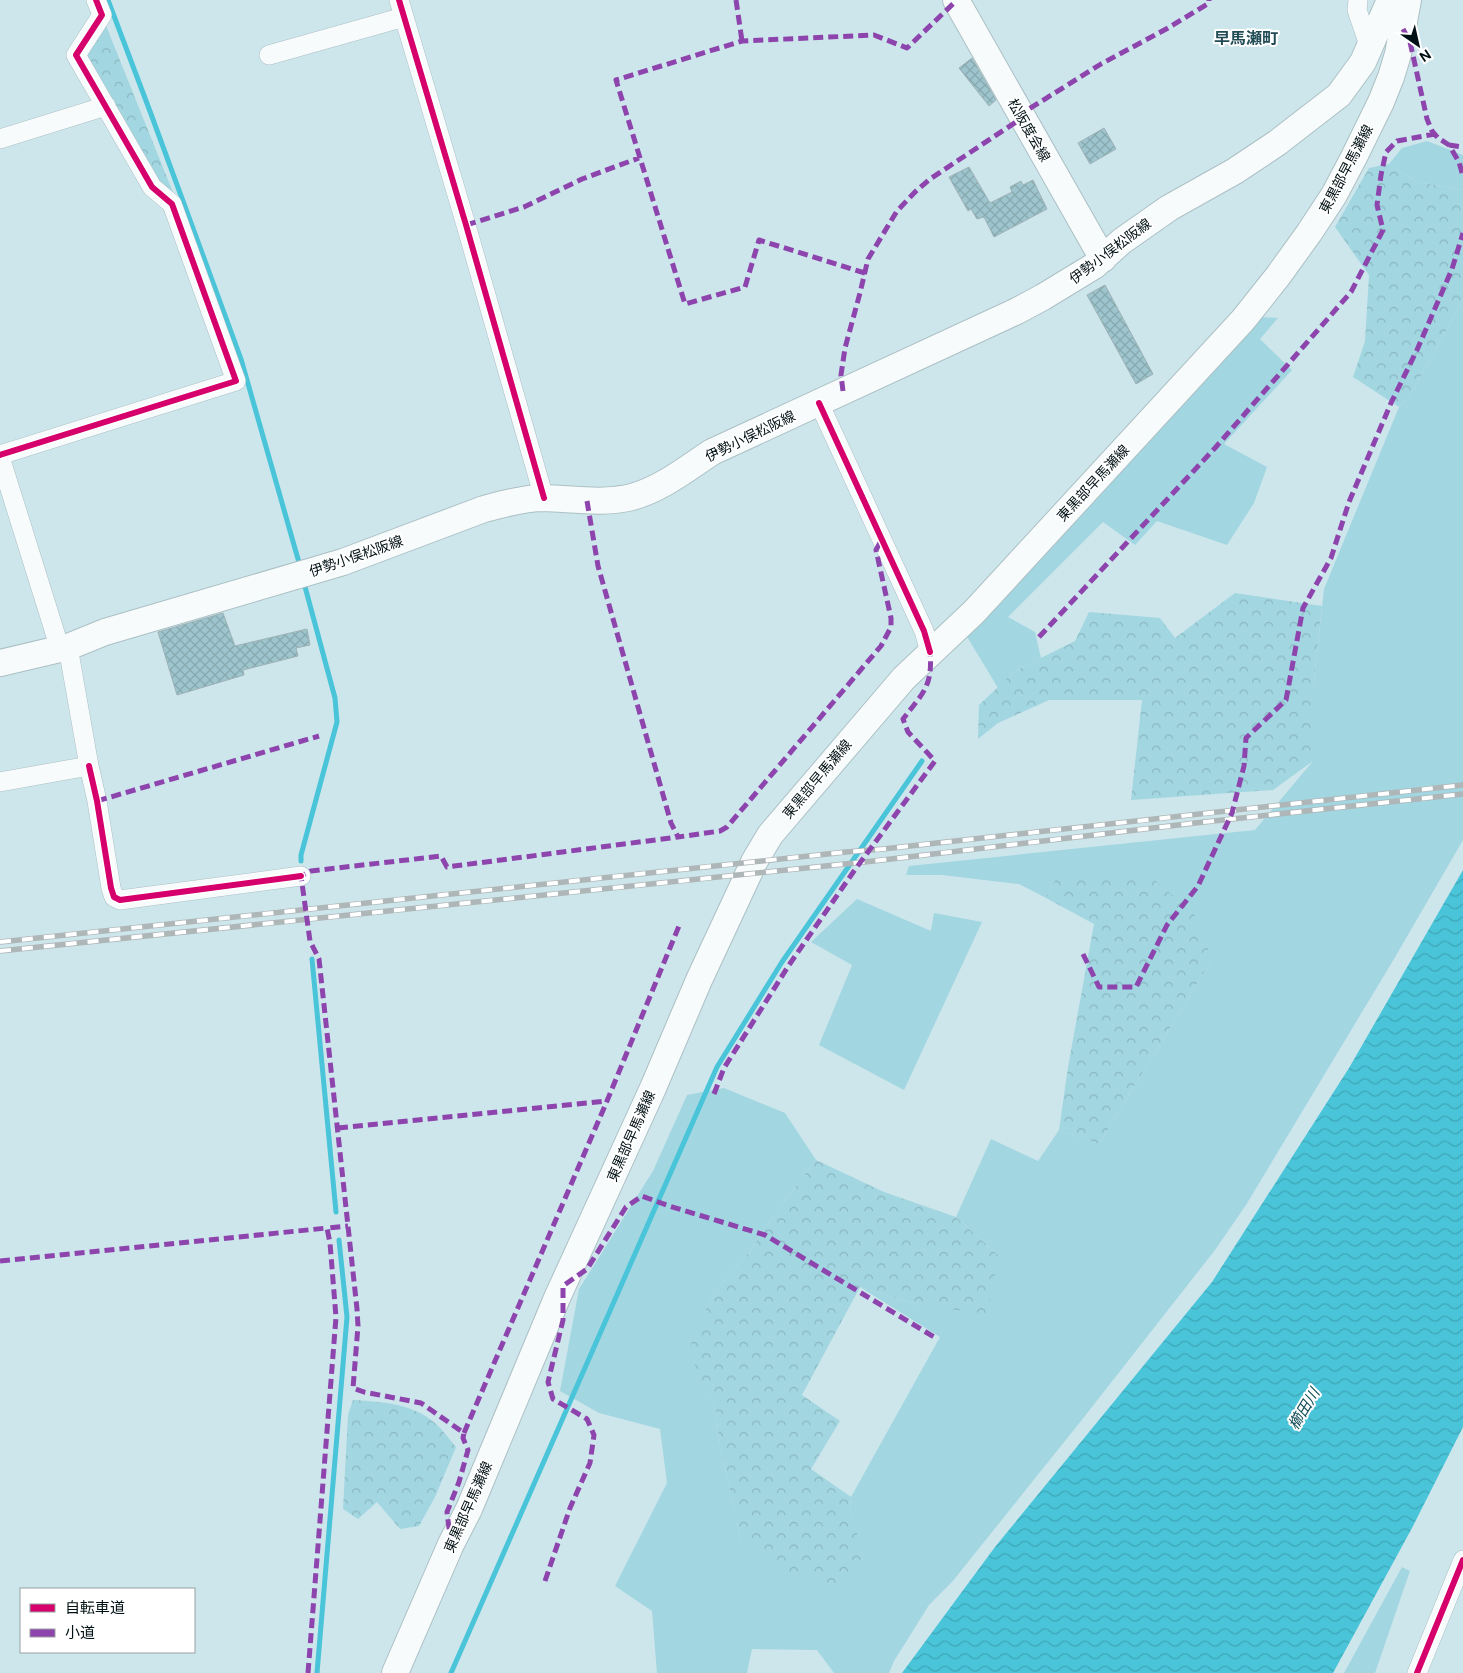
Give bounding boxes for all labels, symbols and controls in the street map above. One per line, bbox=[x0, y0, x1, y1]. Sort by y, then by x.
north arrow bbox=[1393, 20, 1443, 70]
district label: 早馬瀬町 bbox=[1214, 28, 1278, 49]
text: N bbox=[1416, 45, 1435, 66]
street label: 松阪度会線 bbox=[1004, 95, 1054, 165]
street label: 東黒部早馬瀬線 bbox=[1315, 122, 1377, 216]
street label: 伊勢小俣松阪線 bbox=[1065, 214, 1155, 288]
street label: 伊勢小俣松阪線 bbox=[702, 406, 798, 466]
street label: 東黒部早馬瀬線 bbox=[1053, 441, 1133, 525]
street label: 伊勢小俣松阪線 bbox=[307, 532, 405, 580]
street label: 東黒部早馬瀬線 bbox=[779, 736, 855, 822]
street label: 東黒部早馬瀬線 bbox=[603, 1088, 659, 1184]
water label: 櫛田川 bbox=[1284, 1383, 1325, 1433]
street label: 東黒部早馬瀬線 bbox=[440, 1459, 496, 1555]
legend bbox=[20, 1588, 195, 1653]
text: 自転車道 bbox=[65, 1598, 125, 1618]
text: 小道 bbox=[65, 1623, 95, 1643]

